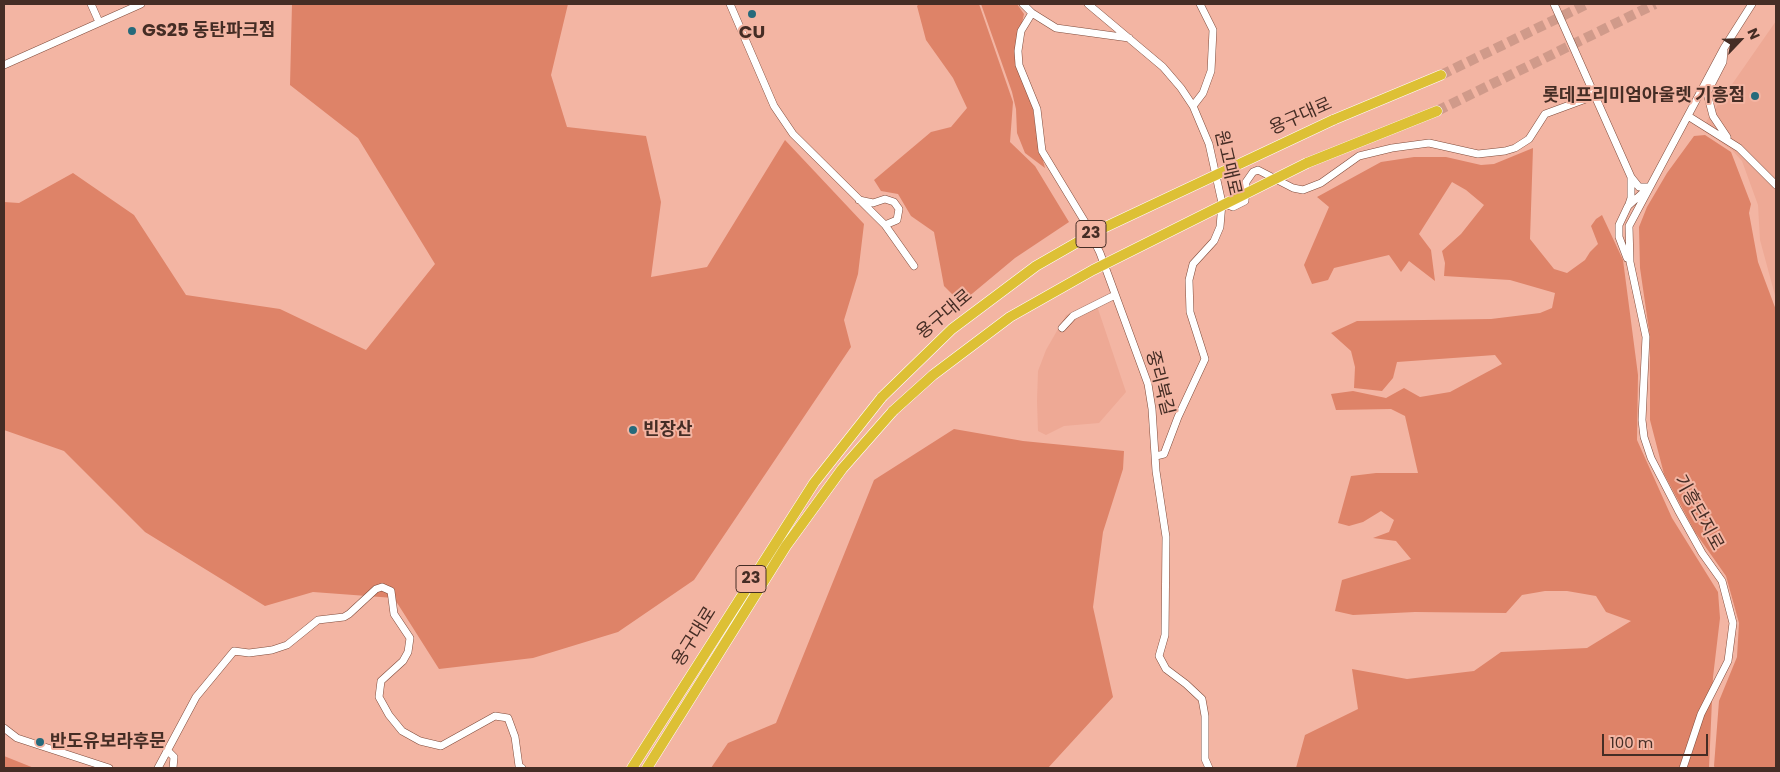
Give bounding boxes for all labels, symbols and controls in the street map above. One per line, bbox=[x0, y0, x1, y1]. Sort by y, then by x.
marker: CU bbox=[746, 8, 758, 20]
north arrow bbox=[1715, 15, 1765, 65]
place label: GS25 동탄파크점 bbox=[142, 20, 275, 42]
place label: CU bbox=[739, 22, 765, 44]
marker: GS25 동탄파크점 bbox=[126, 25, 138, 37]
text: N bbox=[1742, 25, 1765, 43]
place label: 롯데프리미엄아울렛 기흥점 bbox=[1542, 85, 1745, 107]
marker: 롯데프리미엄아울렛 기흥점 bbox=[1749, 90, 1761, 102]
street label: 용구대로 bbox=[1266, 94, 1336, 140]
street label: 원고매로 bbox=[1209, 128, 1245, 198]
road number: 23 bbox=[1076, 220, 1106, 248]
street label: 용구대로 bbox=[913, 285, 977, 345]
street label: 중리북길 bbox=[1141, 348, 1177, 418]
place label: 빈장산 bbox=[643, 419, 693, 441]
marker: 빈장산 bbox=[627, 424, 639, 436]
street label: 기흥단지로 bbox=[1668, 472, 1728, 554]
road number: 23 bbox=[736, 566, 766, 592]
street label: 용구대로 bbox=[668, 603, 722, 671]
scale bar bbox=[1605, 724, 1711, 756]
place label: 반도유보라후문 bbox=[50, 731, 166, 753]
text: 100 m bbox=[1610, 732, 1653, 753]
marker: 반도유보라후문 bbox=[34, 736, 46, 748]

